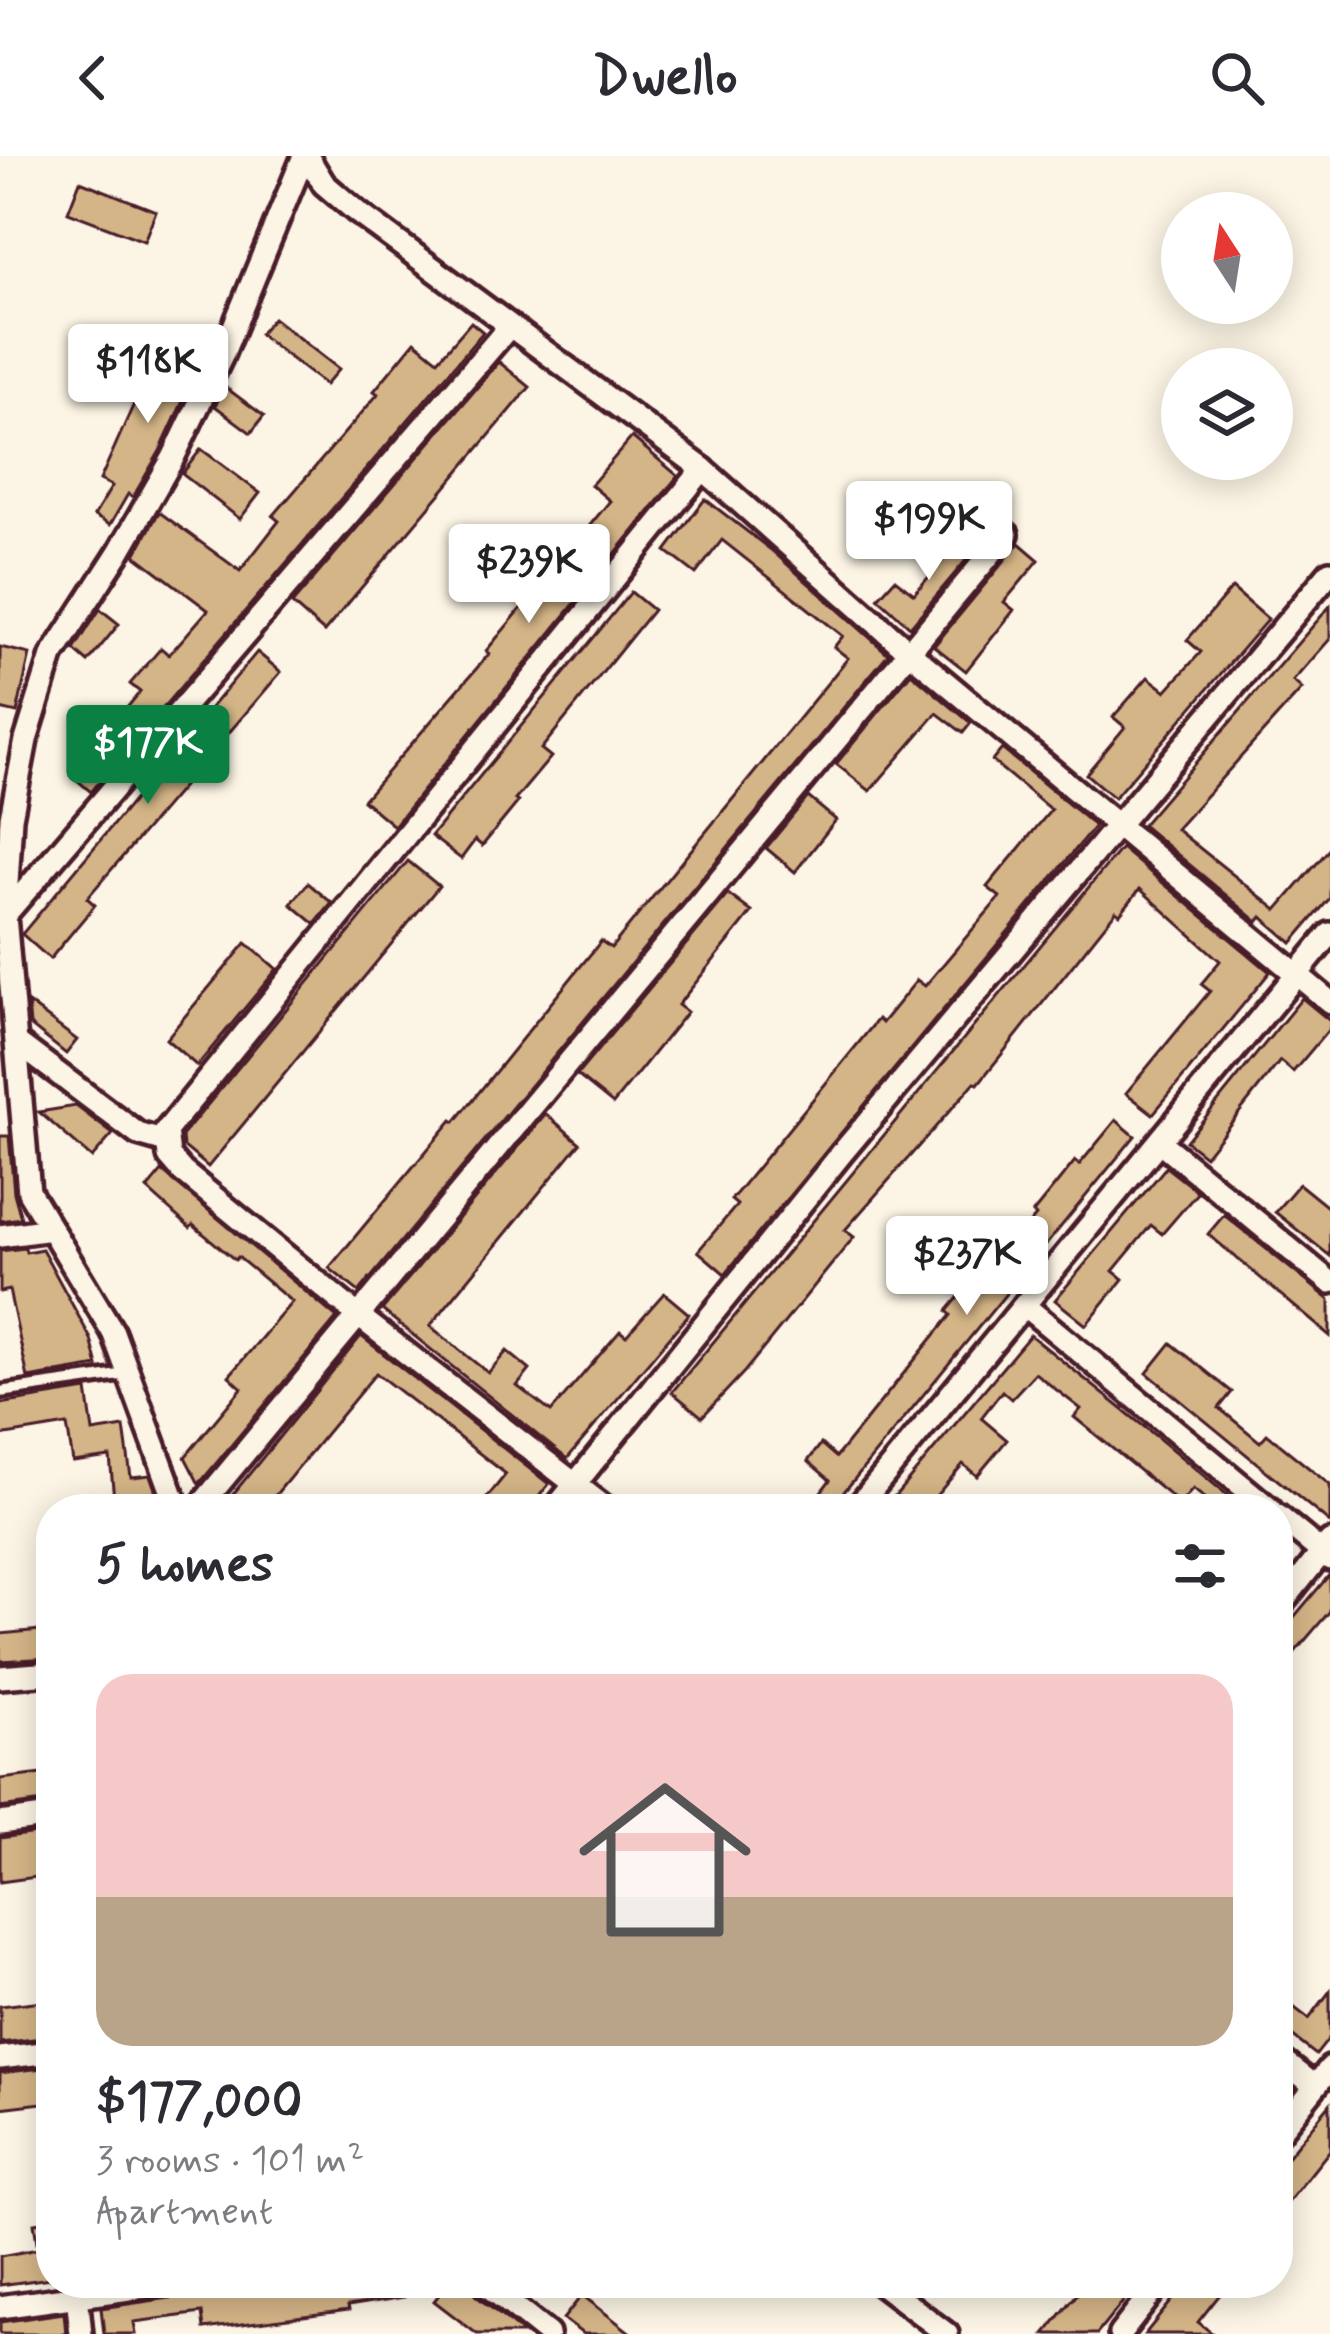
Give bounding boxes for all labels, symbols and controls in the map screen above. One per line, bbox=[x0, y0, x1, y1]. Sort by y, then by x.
text: Dwello bbox=[592, 43, 738, 114]
icon: back bbox=[60, 45, 126, 111]
icon: search bbox=[1204, 45, 1270, 111]
north arrow bbox=[1161, 192, 1293, 324]
map controls bbox=[1161, 192, 1293, 480]
pin: $118K bbox=[64, 324, 232, 426]
text: $118K bbox=[95, 337, 201, 388]
button: layers bbox=[1161, 348, 1293, 480]
pin: $199K bbox=[845, 481, 1013, 583]
text: $199K bbox=[873, 494, 985, 545]
pin: $239K bbox=[445, 524, 613, 626]
text: $239K bbox=[476, 537, 582, 588]
pin: $177K bbox=[64, 705, 232, 807]
text: $177K bbox=[93, 718, 203, 769]
pin: $237K bbox=[883, 1216, 1051, 1318]
text: $237K bbox=[913, 1229, 1021, 1280]
text: 5 homes bbox=[96, 1533, 274, 1599]
icon: filters bbox=[1167, 1533, 1233, 1599]
icon: home bbox=[557, 1752, 773, 1968]
text: $177,000 bbox=[96, 2070, 302, 2136]
text: 3 rooms · 101 m² bbox=[96, 2136, 364, 2187]
text: Apartment bbox=[96, 2187, 273, 2238]

